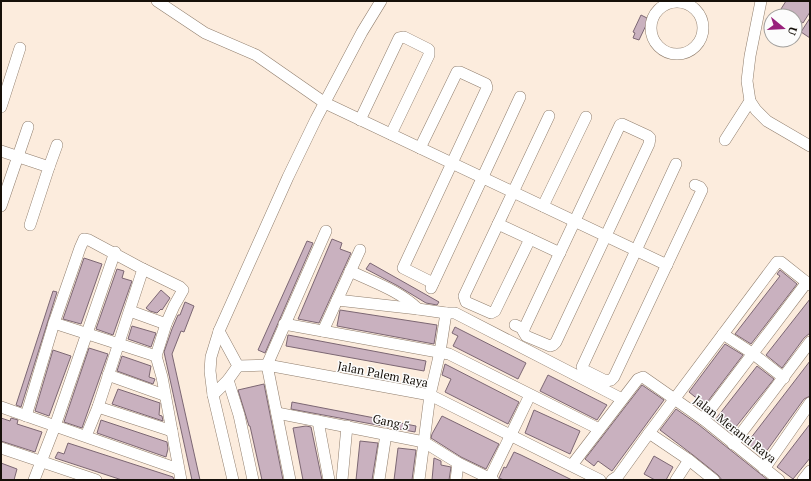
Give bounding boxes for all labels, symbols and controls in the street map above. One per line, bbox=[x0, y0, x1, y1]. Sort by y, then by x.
north arrow bbox=[763, 8, 803, 48]
text: U bbox=[785, 25, 800, 37]
street label: Jalan Palem Raya bbox=[336, 358, 430, 390]
street label: Jalan Meranti Raya bbox=[691, 392, 779, 466]
street label: Gang 5 bbox=[371, 411, 411, 433]

